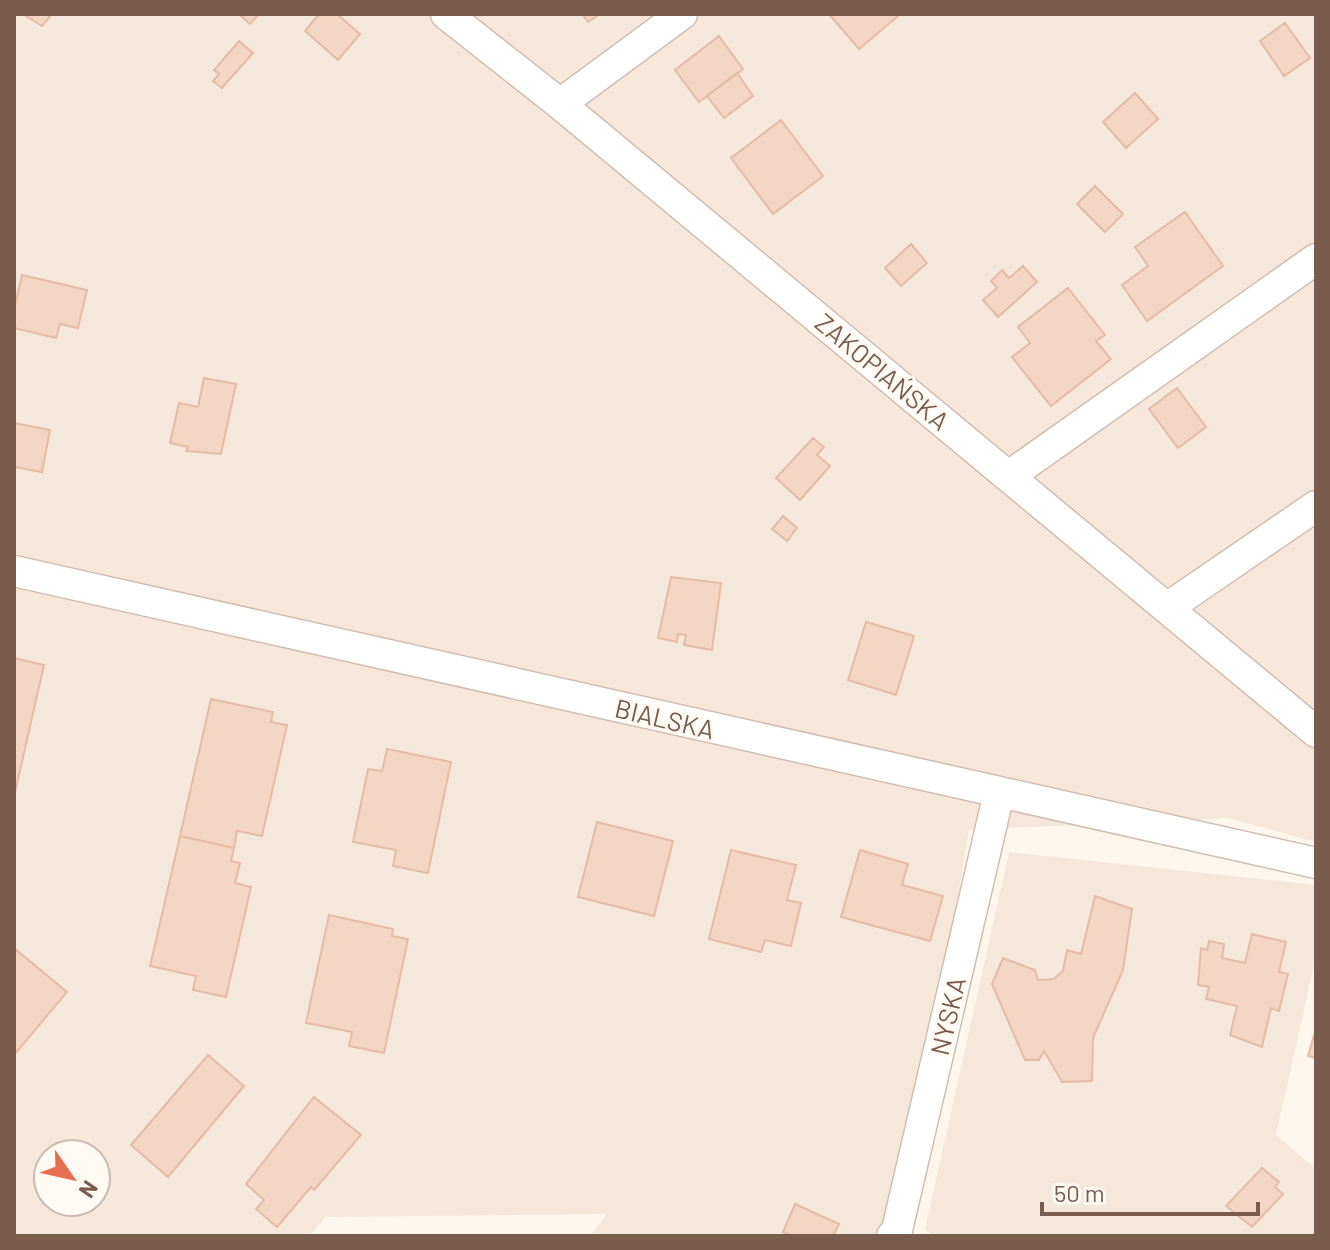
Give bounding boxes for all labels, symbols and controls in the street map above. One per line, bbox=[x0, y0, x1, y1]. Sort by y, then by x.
street label: ZAKOPIAŃSKA bbox=[810, 306, 956, 436]
street label: BIALSKA bbox=[612, 692, 718, 744]
street label: NYSKA bbox=[923, 974, 971, 1058]
north arrow bbox=[32, 1138, 112, 1218]
scale bar bbox=[1042, 1166, 1258, 1216]
text: N bbox=[75, 1176, 104, 1203]
text: 50 m bbox=[1054, 1178, 1105, 1207]

